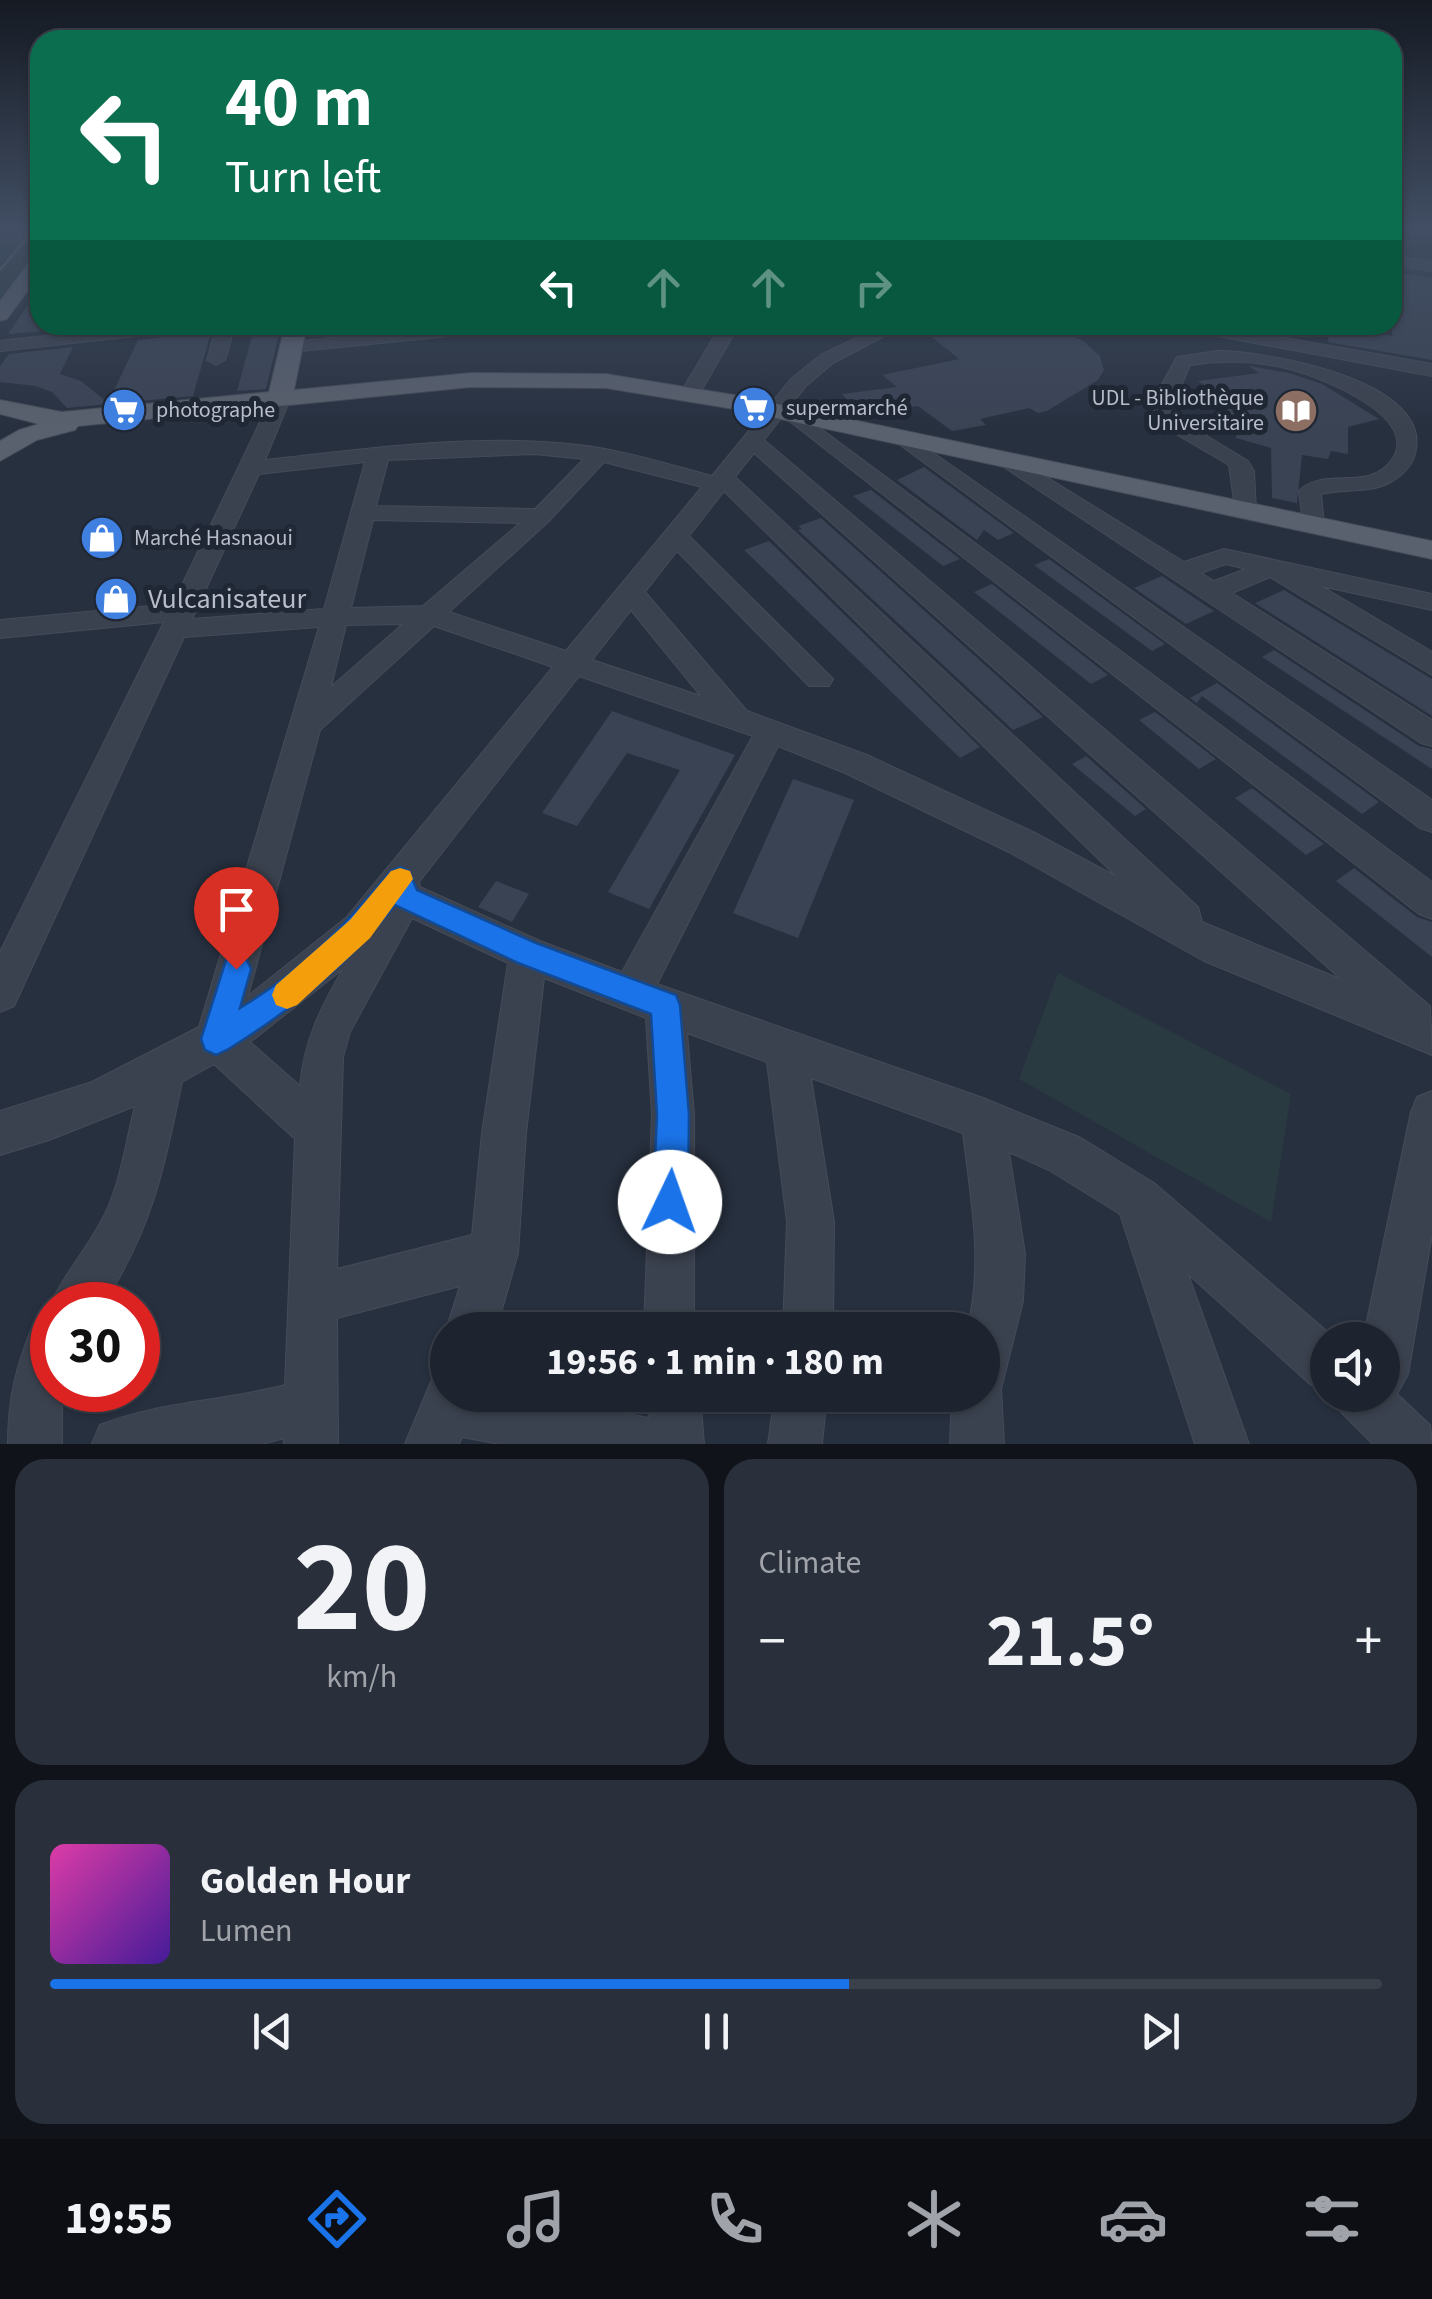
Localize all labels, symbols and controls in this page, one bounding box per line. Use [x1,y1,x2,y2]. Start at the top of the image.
text: 40 m [225,53,373,153]
icon: left [60,70,190,200]
text: Turn left [225,146,381,210]
icon: left [531,260,586,315]
icon: ahead [636,260,691,315]
icon: ahead [741,260,796,315]
icon: right [846,260,901,315]
place label: UDL - Bibliothèque Universitaire [1091,382,1264,439]
supermarket icon: supermarché [731,385,777,431]
supermarket icon: photographe [101,387,147,433]
library icon: UDL - Bibliothèque Universitaire [1273,388,1319,434]
place label: supermarché [786,392,908,424]
place label: photographe [156,394,275,426]
shop icon: Marché Hasnaoui [79,515,125,561]
place label: Marché Hasnaoui [134,522,293,554]
shop icon: Vulcanisateur [93,576,139,622]
place label: Vulcanisateur [148,579,306,619]
pin [194,867,279,970]
icon: arrive [209,882,264,937]
position arrow [618,1150,722,1254]
speed limit sign: 30 [30,1282,160,1412]
map controls [1310,1322,1400,1412]
button: sound [1310,1322,1400,1412]
text: 19:56 · 1 min · 180 m [546,1335,884,1389]
text: 20 [293,1496,430,1681]
text: Climate [759,1540,861,1586]
text: 21.5° [986,1588,1155,1695]
text: − [759,1603,786,1681]
text: + [1355,1603,1382,1681]
text: km/h [326,1654,397,1700]
text: Golden Hour [200,1854,410,1908]
text: Lumen [200,1908,293,1954]
icon: previous [245,2004,300,2059]
icon: pause [689,2004,744,2059]
icon: next [1133,2004,1188,2059]
icon: directions [302,2184,372,2254]
icon: music [501,2184,571,2254]
icon: phone [700,2184,770,2254]
icon: climate [899,2184,969,2254]
icon: car [1098,2184,1168,2254]
icon: filters [1297,2184,1367,2254]
text: 19:55 [65,2187,173,2251]

